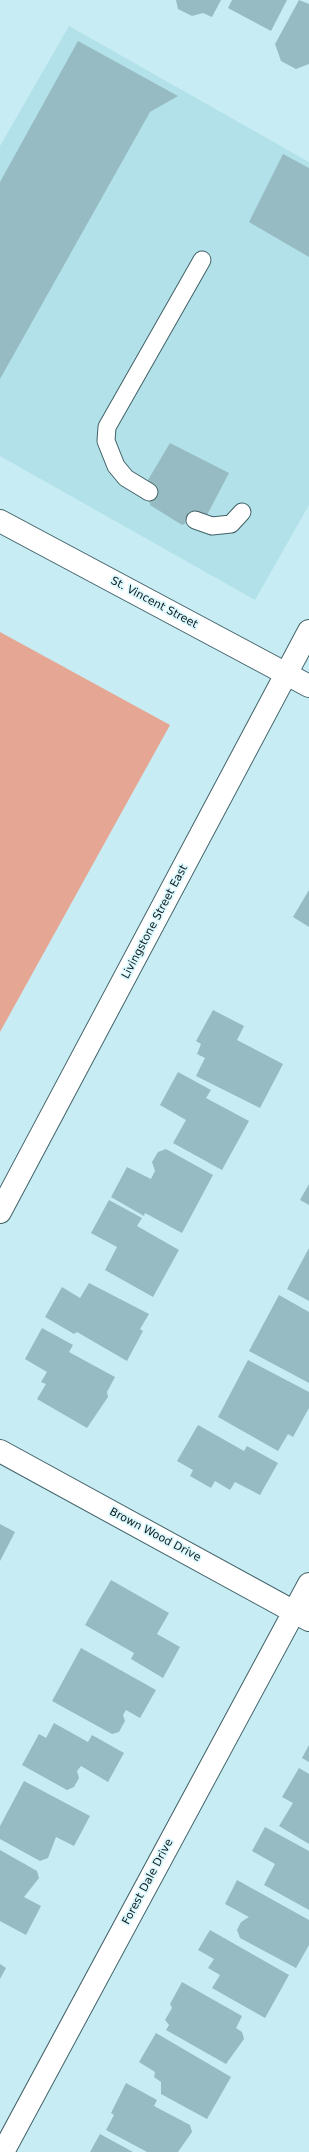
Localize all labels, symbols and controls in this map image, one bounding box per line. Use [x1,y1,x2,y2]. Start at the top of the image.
street label: St. Vincent Street [108,574,200,632]
street label: Livingstone Street East [119,863,191,981]
street label: Brown Wood Drive [107,1505,203,1565]
street label: Forest Dale Drive [120,1837,176,1927]

